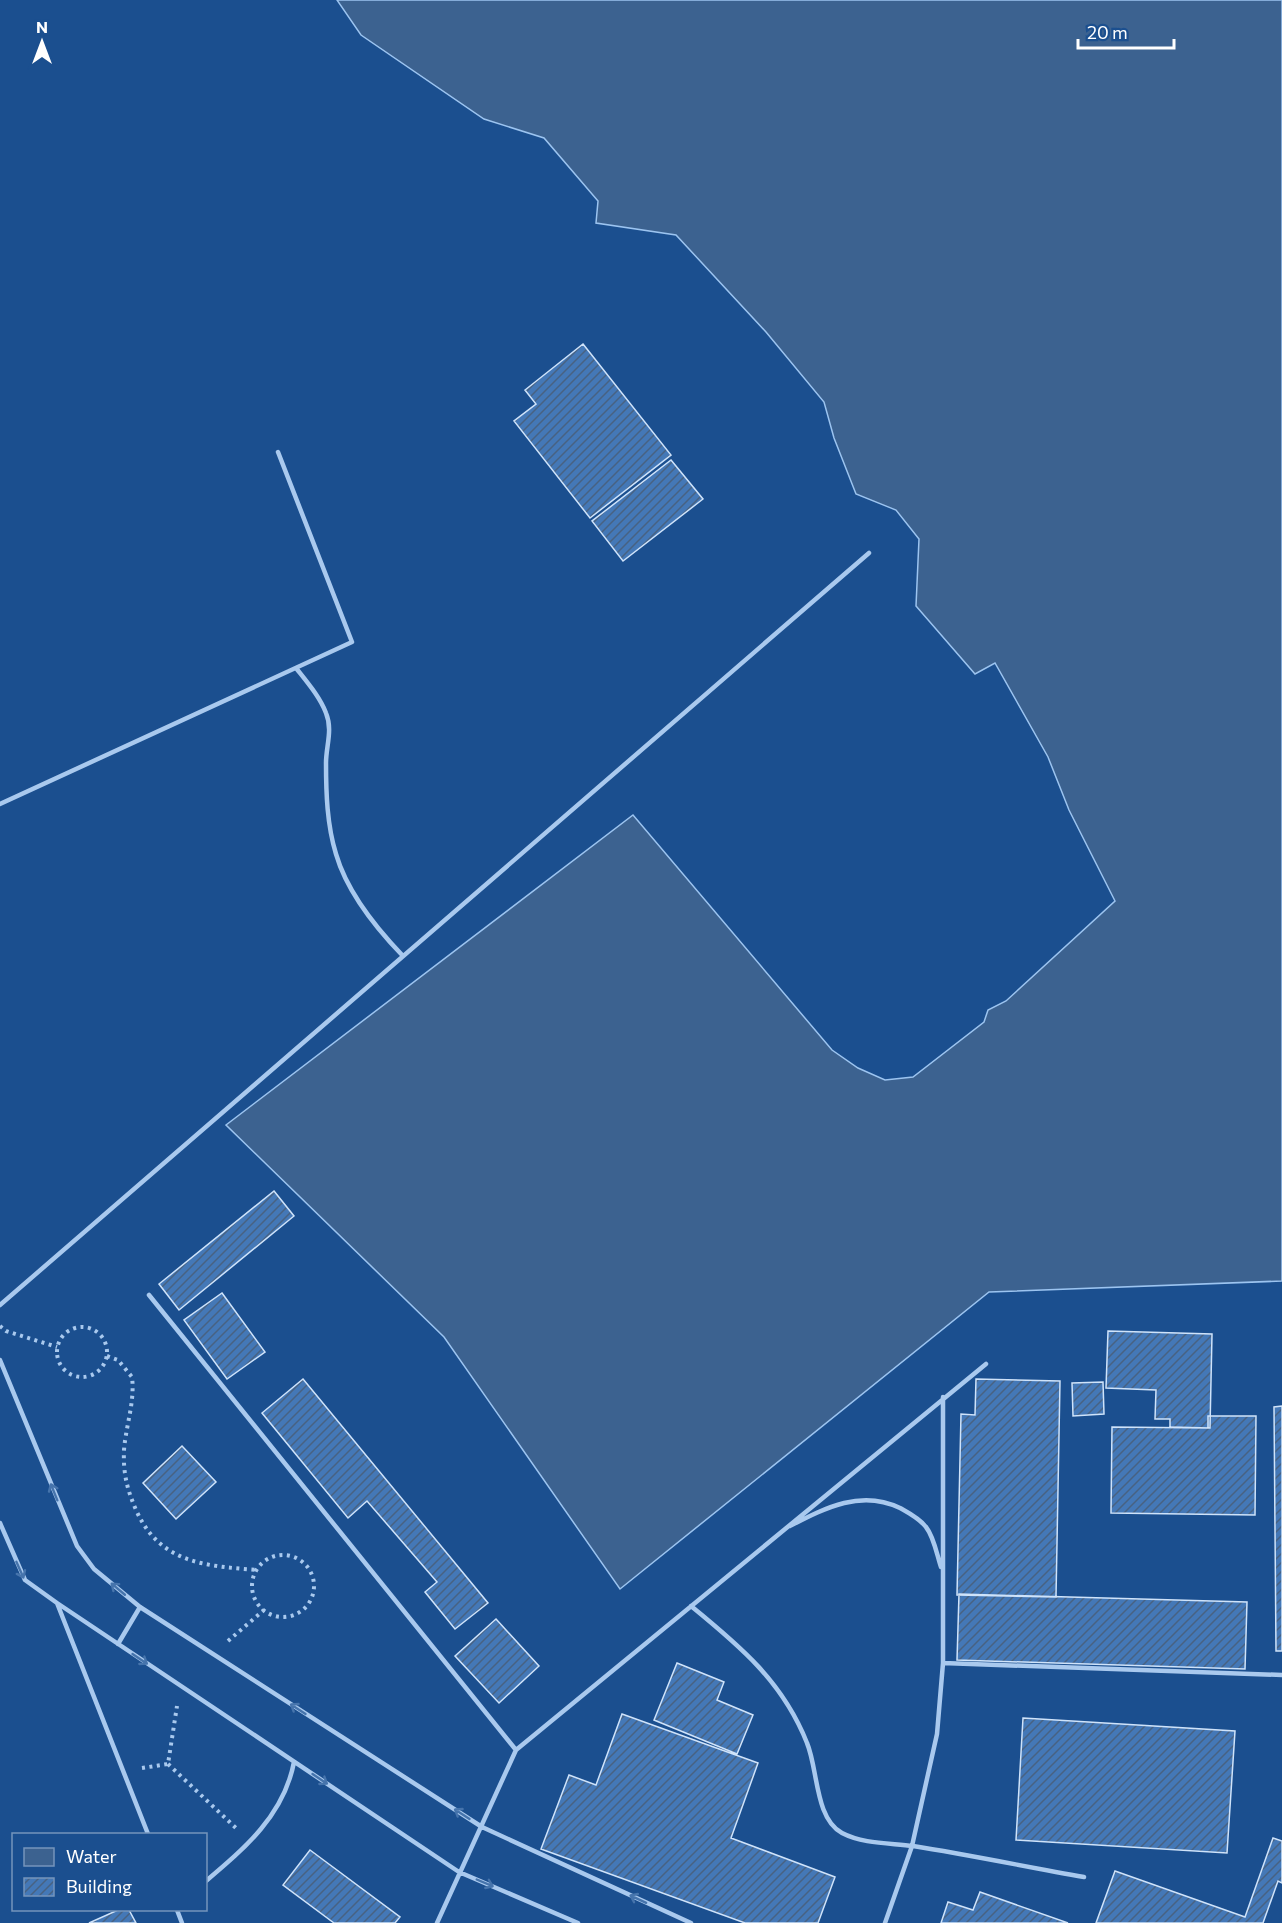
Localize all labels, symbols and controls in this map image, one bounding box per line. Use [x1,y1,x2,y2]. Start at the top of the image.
north arrow [12,12,72,72]
scale bar [1078,12,1174,50]
text: N [36,17,48,36]
text: 20 m [1087,21,1128,43]
one-way arrow [48,1483,59,1502]
one-way arrow [15,1560,27,1578]
one-way arrow [110,1583,126,1596]
one-way arrow [132,1653,148,1665]
one-way arrow [290,1703,307,1715]
one-way arrow [311,1773,328,1785]
one-way arrow [454,1808,471,1820]
legend [12,1833,207,1911]
text: Water [66,1845,117,1867]
text: Building [66,1875,132,1897]
one-way arrow [475,1878,493,1889]
one-way arrow [629,1892,647,1904]

